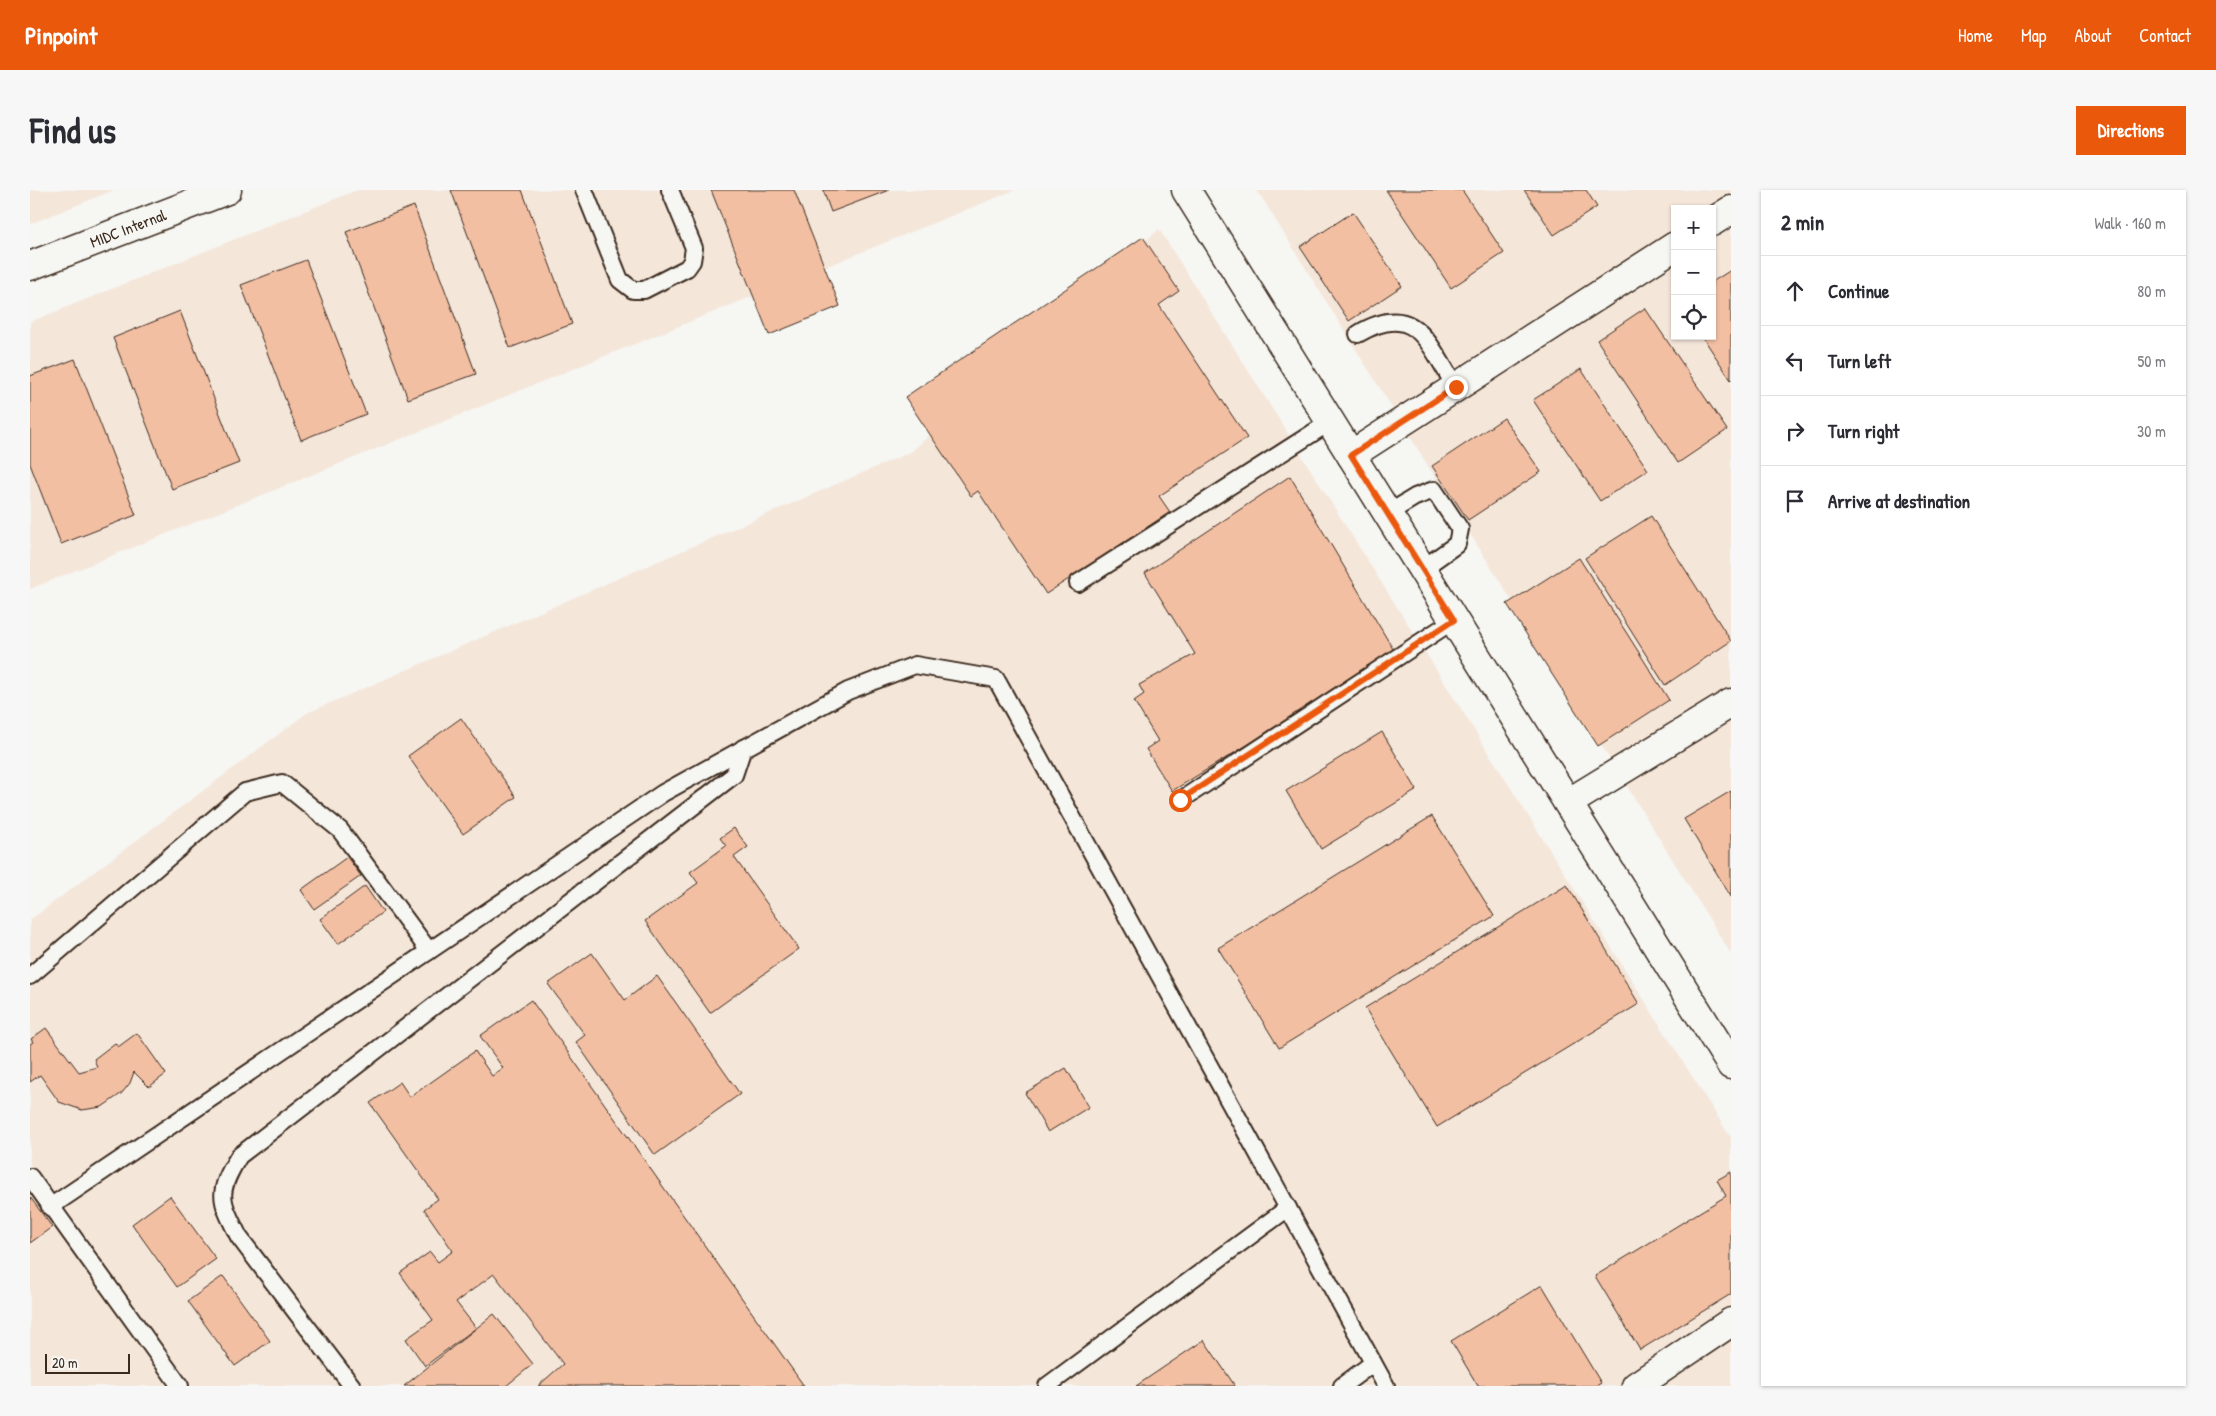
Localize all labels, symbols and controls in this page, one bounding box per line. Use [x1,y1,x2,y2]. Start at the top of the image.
text: Pinpoint [25,19,97,51]
text: Home [1958,23,1993,48]
text: Map [2021,23,2046,48]
text: About [2074,23,2111,48]
text: Contact [2139,23,2191,48]
button: Directions [2076,106,2186,155]
text: Find us [30,107,116,154]
street label: MIDC Internal [87,203,170,253]
map controls [1671,205,1716,340]
button: + [1671,205,1716,250]
text: 2 min [1781,208,1824,237]
text: Walk · 160 m [2094,212,2166,234]
button: − [1671,250,1716,295]
icon: ahead [1781,277,1809,305]
text: Continue [1828,278,1889,304]
text: 80 m [2137,280,2166,302]
button: locate [1671,295,1716,340]
icon: left [1781,347,1809,375]
text: Turn left [1828,348,1891,374]
text: 50 m [2138,350,2166,372]
route end [1445,376,1468,399]
icon: right [1781,417,1809,445]
text: Turn right [1828,418,1899,444]
text: 30 m [2137,420,2166,442]
icon: arrive [1781,487,1809,515]
text: Arrive at destination [1828,488,1970,514]
route start [1169,789,1192,812]
scale bar [45,1351,130,1374]
text: 20 m [52,1353,78,1372]

